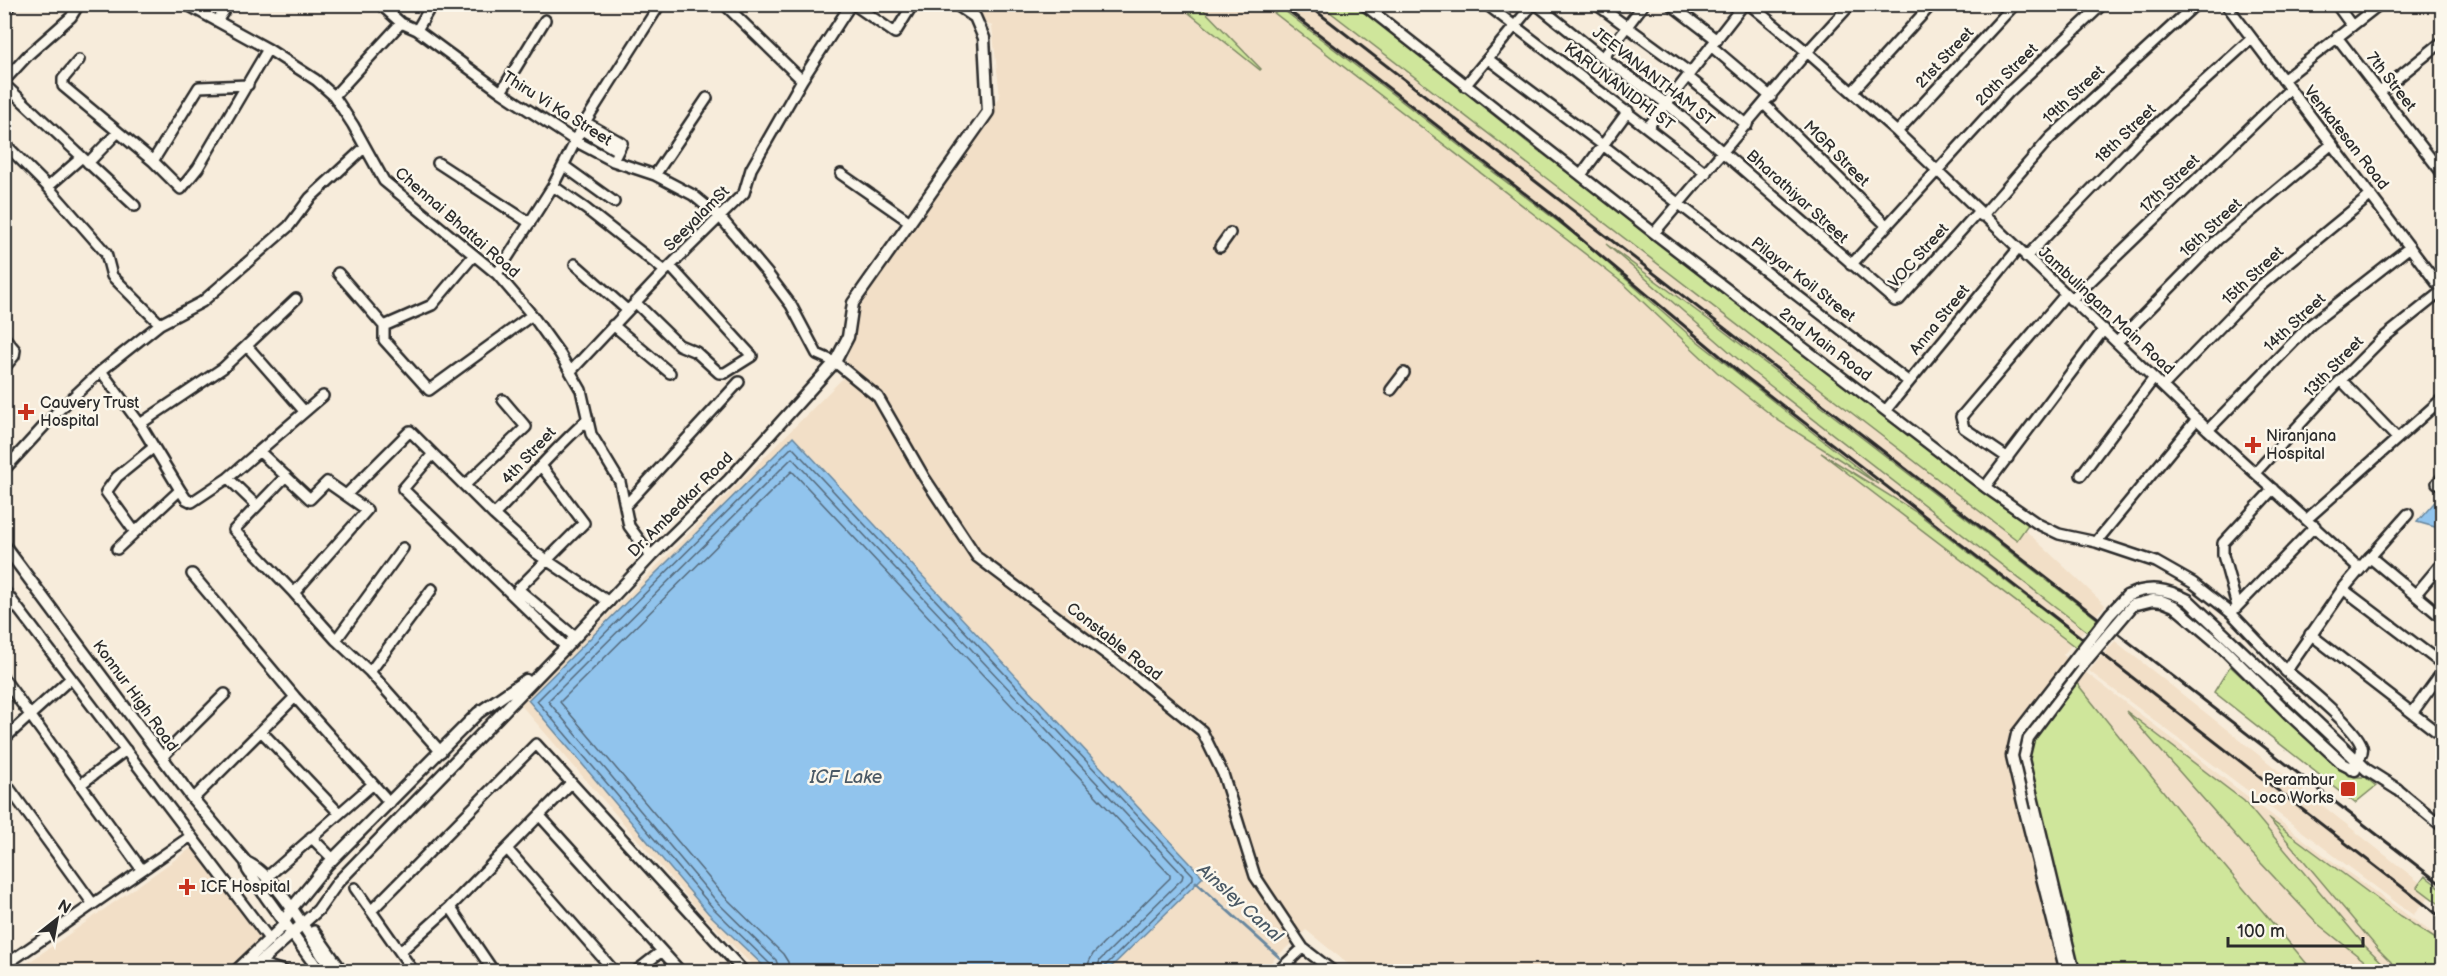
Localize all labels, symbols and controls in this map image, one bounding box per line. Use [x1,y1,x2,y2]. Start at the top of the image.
street label: JEEVANANTHAM ST [1588,23,1718,131]
street label: 21st Street [1912,24,1978,92]
street label: KARUNANIDHI ST [1560,39,1678,135]
street label: 20th Street [1972,40,2042,110]
street label: 7th Street [2362,49,2420,115]
street label: 19th Street [2039,62,2109,128]
street label: Thiru Vi Ka Street [499,68,615,150]
street label: Venkatesan Road [2300,82,2392,194]
street label: 18th Street [2092,100,2160,168]
street label: MGR Street [1799,117,1873,191]
street label: Bharathiyar Street [1742,146,1852,248]
street label: 17th Street [2136,151,2204,217]
street label: Chennai Bhattai Road [391,164,523,282]
street label: SeeyalamSt [660,182,734,256]
street label: 16th Street [2176,195,2246,261]
street label: VOC Street [1885,220,1953,292]
street label: Pilayar Koil Street [1747,233,1859,327]
street label: Jambulingam Main Road [2034,243,2178,379]
street label: 15th Street [2218,243,2288,309]
street label: Anna Street [1906,281,1974,359]
street label: 14th Street [2260,290,2330,356]
street label: 2nd Main Road [1775,304,1875,386]
street label: 13th Street [2300,332,2368,402]
place label: Cauvery Trust Hospital [40,394,139,431]
marker: Cauvery Trust Hospital [17,403,35,421]
street label: 4th Street [498,423,560,489]
place label: Niranjana Hospital [2266,427,2336,464]
marker: Niranjana Hospital [2244,436,2262,454]
street label: Dr. Ambedkar Road [625,449,737,561]
street label: Constable Road [1063,599,1165,685]
street label: Konnur High Road [88,637,182,755]
water label: ICF Lake [809,767,882,788]
place label: Perambur Loco Works [2251,771,2334,808]
marker: Perambur Loco Works [2339,780,2357,798]
water label: Ainsley Canal [1192,859,1288,947]
marker: ICF Hospital [178,878,196,896]
place label: ICF Hospital [201,878,290,897]
north arrow [27,889,87,949]
text: N [54,896,74,919]
scale bar [2228,910,2363,948]
text: 100 m [2237,921,2285,942]

